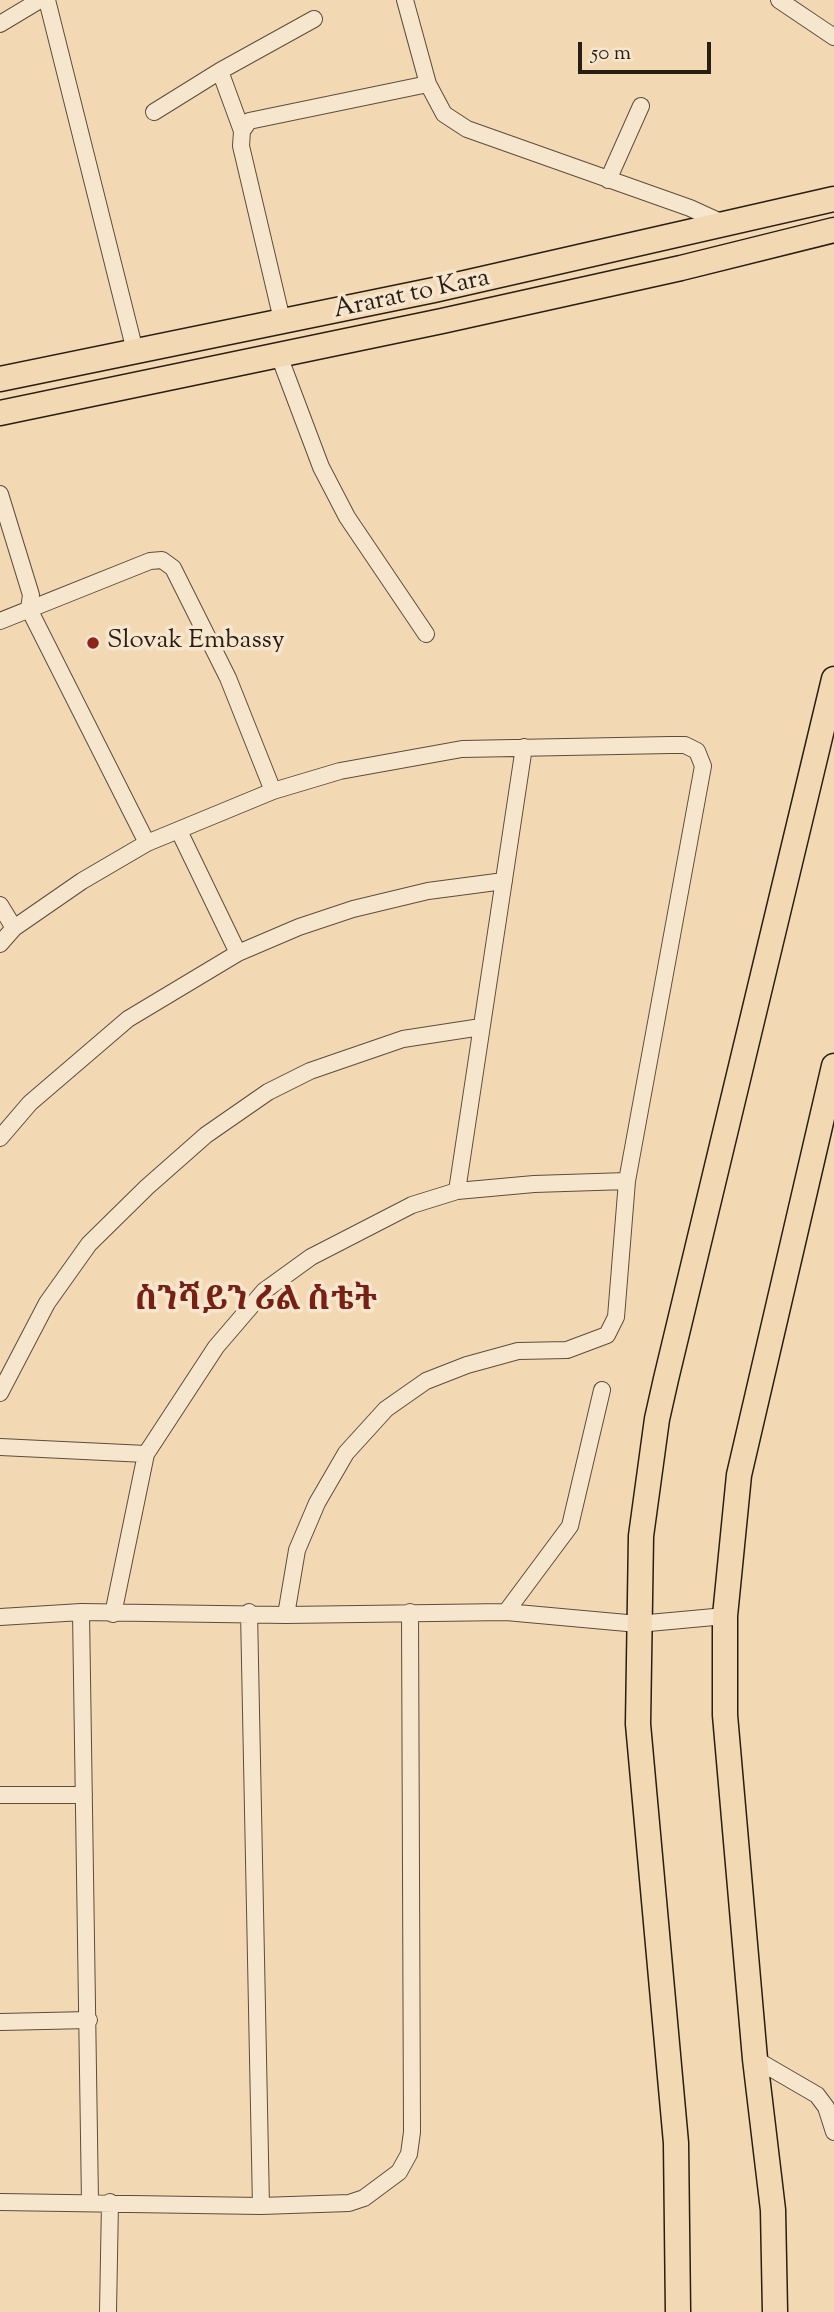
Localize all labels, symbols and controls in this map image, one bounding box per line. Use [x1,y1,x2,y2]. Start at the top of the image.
scale bar [582,28,715,72]
text: 50 m [591,39,631,69]
street label: Ararat to Kara [331,264,493,328]
place label: Slovak Embassy [107,627,285,659]
marker: Slovak Embassy [85,635,101,651]
district label: ስንሻይን ሪል ስቴት [135,1283,377,1323]

